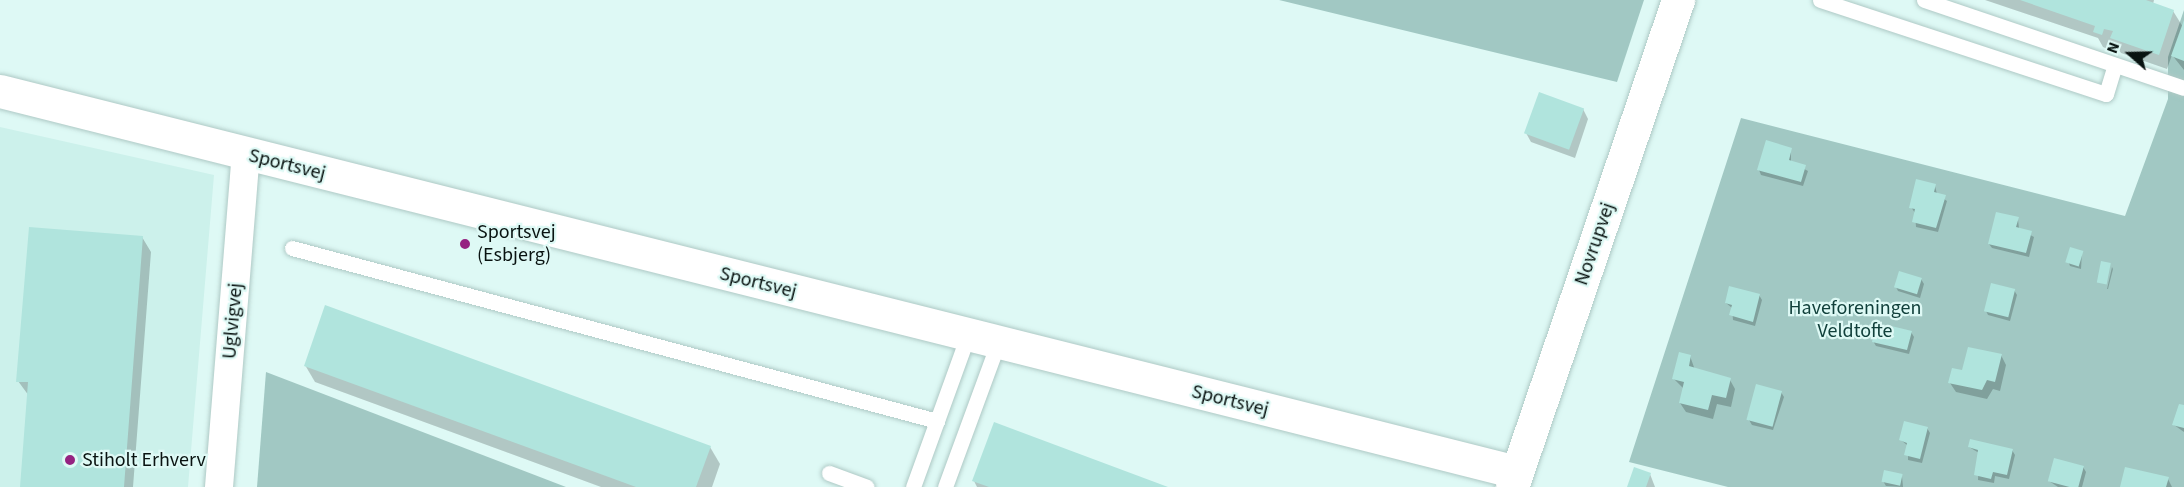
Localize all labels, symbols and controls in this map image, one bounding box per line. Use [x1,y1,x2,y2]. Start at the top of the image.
north arrow [2100,24,2160,84]
text: N [2101,39,2125,57]
street label: Sportsvej [246,144,328,186]
street label: Novrupvej [1570,199,1620,289]
place label: Sportsvej (Esbjerg) [477,220,556,267]
marker: Sportsvej (Esbjerg) [458,237,472,251]
street label: Sportsvej [717,262,799,304]
street label: Uglvigvej [218,282,248,360]
park label: Haveforeningen Veldtofte [1789,296,1921,343]
street label: Sportsvej [1189,380,1271,422]
place label: Stiholt Erhverv [82,448,206,472]
marker: Stiholt Erhverv [63,453,77,467]

